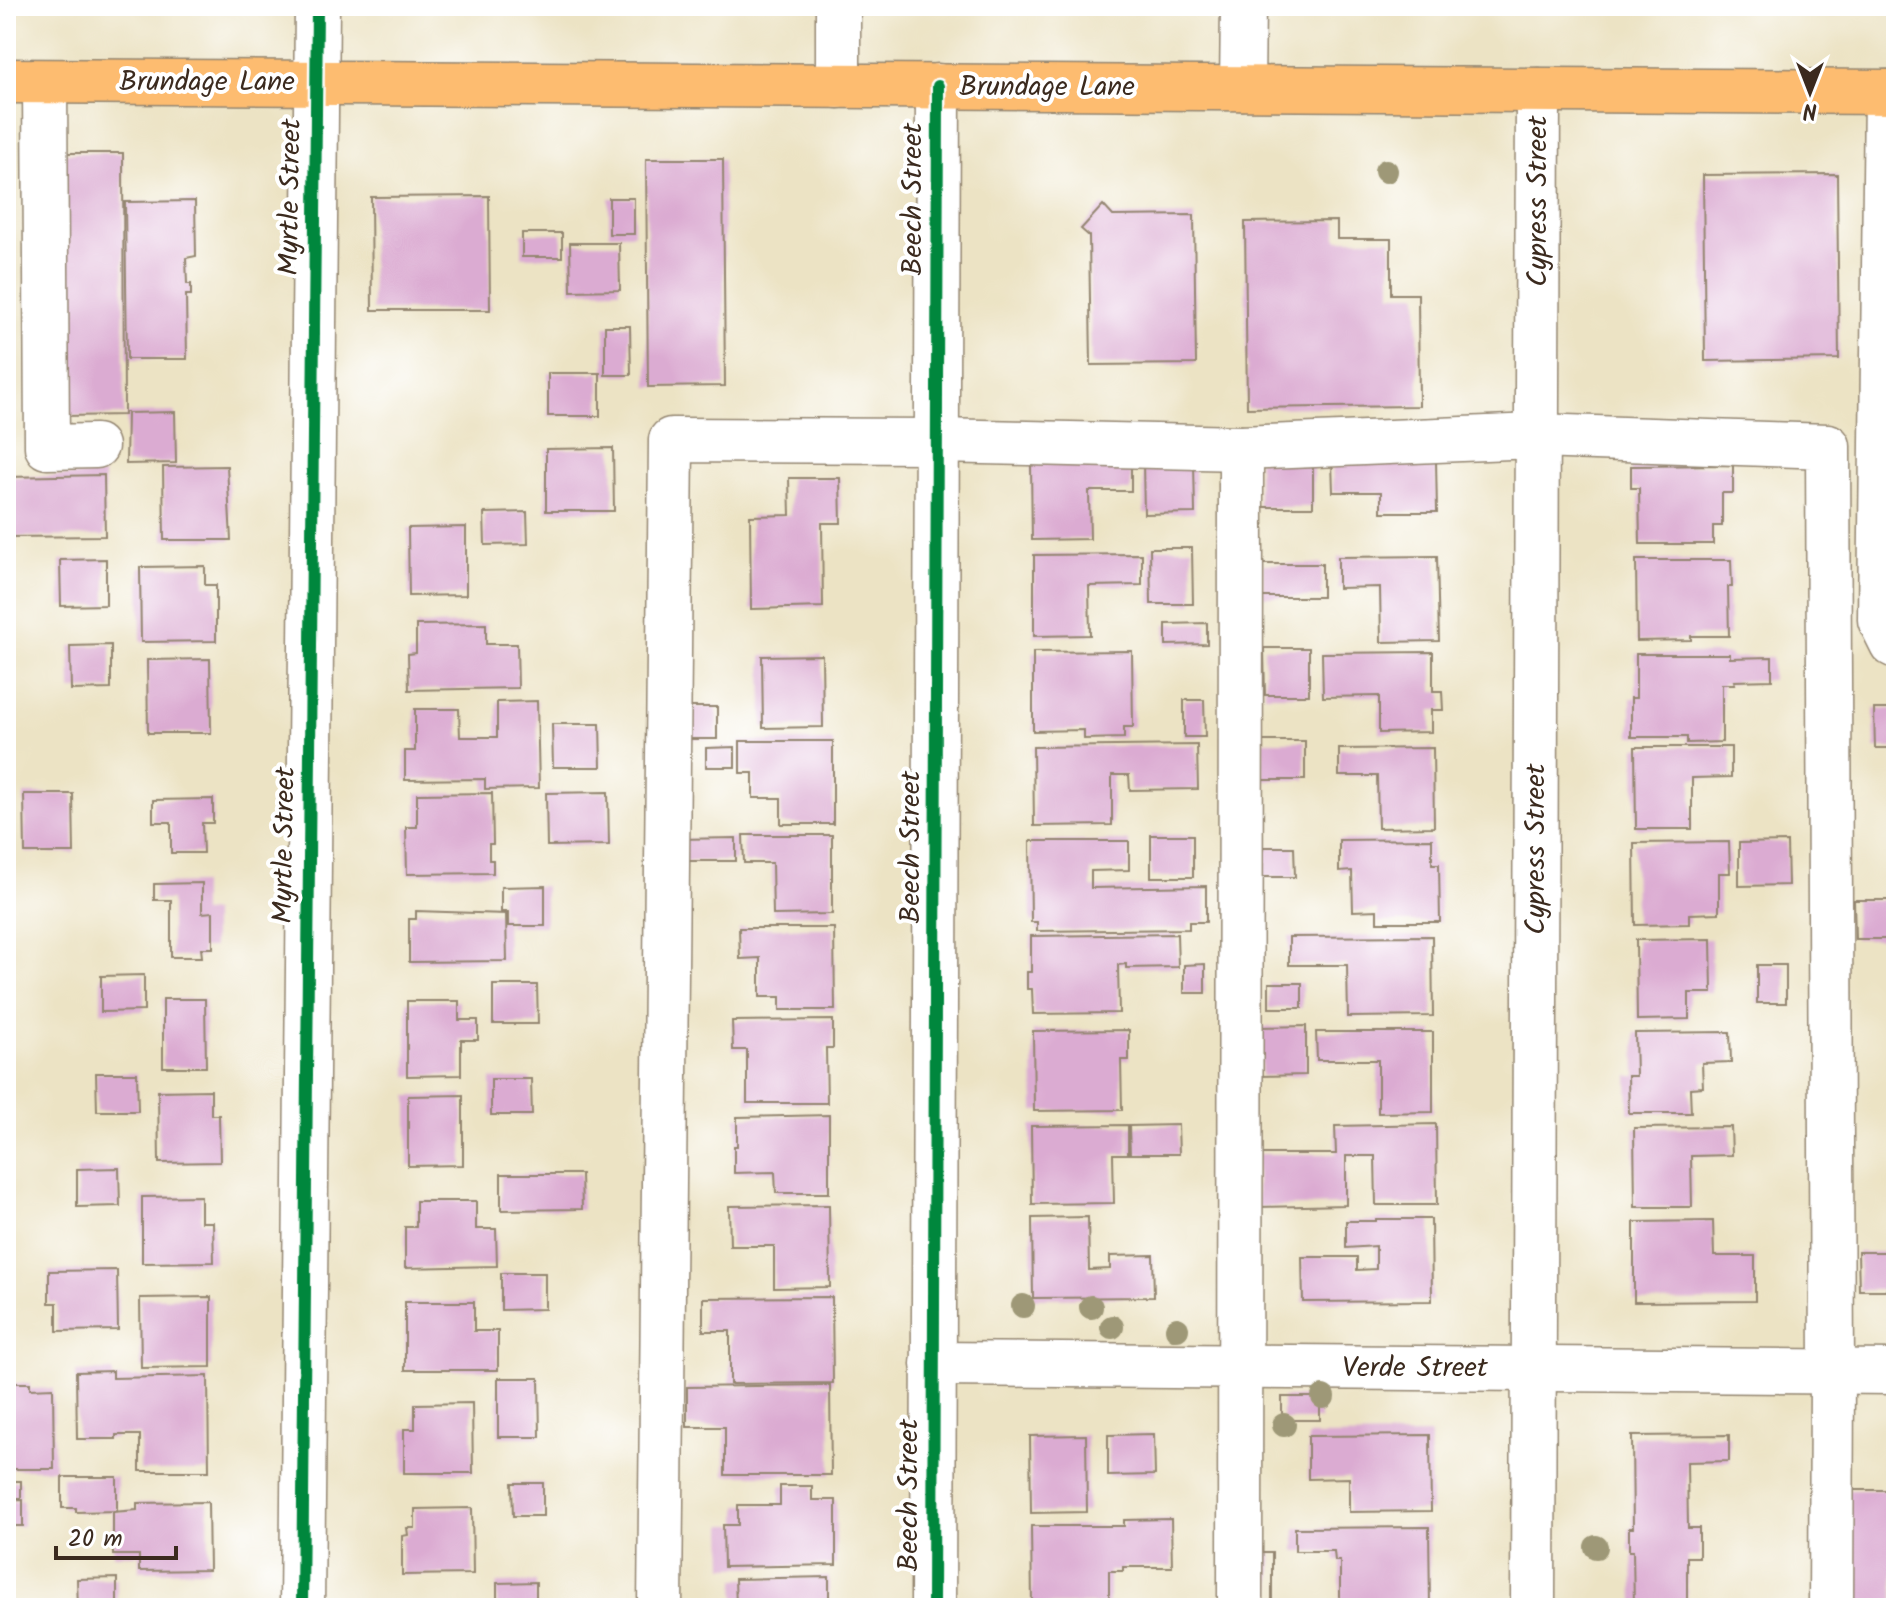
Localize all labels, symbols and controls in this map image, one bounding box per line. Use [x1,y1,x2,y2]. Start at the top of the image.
north arrow [1770,52,1850,132]
street label: Brundage Lane [119,60,295,105]
street label: Brundage Lane [959,65,1135,110]
text: N [1803,92,1817,127]
street label: Cypress Street [1516,114,1561,287]
street label: Myrtle Street [267,117,315,276]
street label: Beech Street [891,121,936,275]
street label: Cypress Street [1514,762,1559,935]
street label: Myrtle Street [261,765,309,924]
street label: Beech Street [889,769,934,923]
street label: Verde Street [1342,1346,1489,1391]
street label: Beech Street [887,1417,932,1571]
scale bar [56,1510,176,1560]
text: 20 m [68,1520,123,1559]

